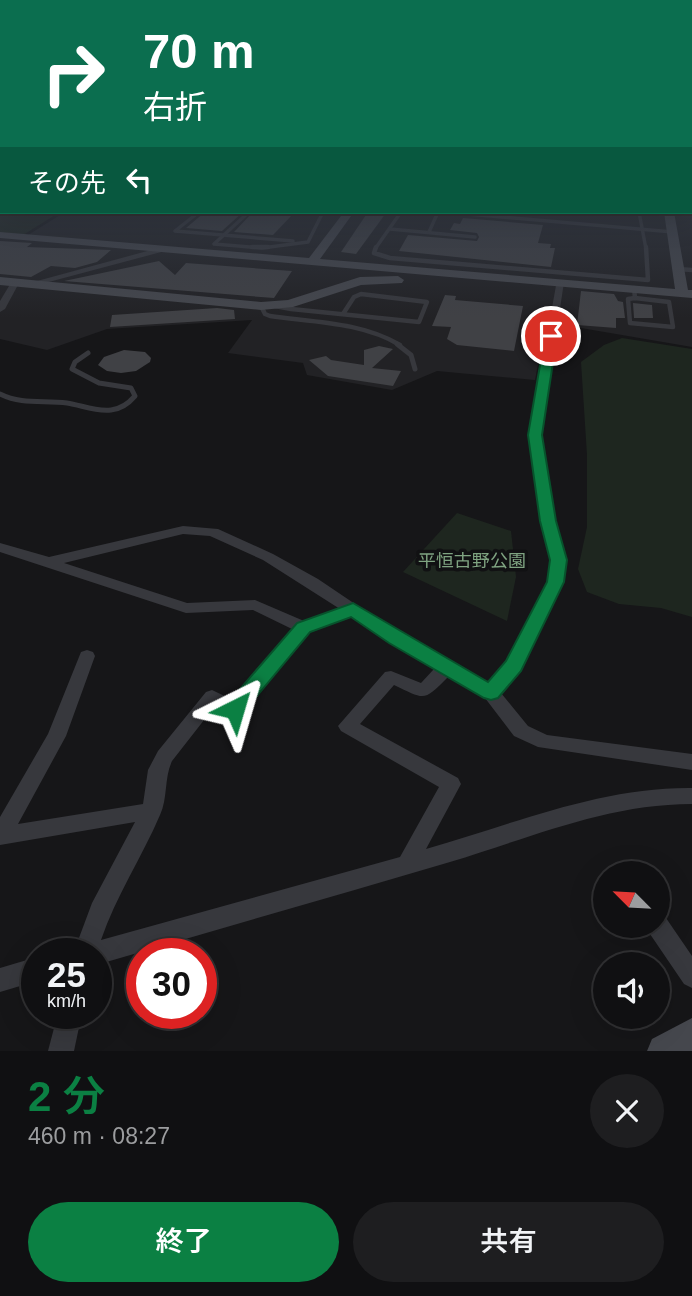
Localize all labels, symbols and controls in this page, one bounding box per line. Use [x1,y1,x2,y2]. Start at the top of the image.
text: 70 m [143,24,255,78]
icon: right [28,28,119,119]
text: 右折 [143,89,207,125]
icon: left [120,161,158,199]
text: その先 [28,168,106,198]
pin [521,306,581,366]
icon: arrive [532,317,570,355]
park label: 平恒古野公園 [418,551,526,571]
position arrow [198,672,272,746]
north arrow [593,861,670,938]
map controls [593,861,670,1029]
speed limit sign: 30 [126,938,217,1029]
button: sound [593,952,670,1029]
text: 25 [47,955,86,994]
text: km/h [47,991,86,1011]
text: 2 分 [28,1073,105,1120]
button: close [590,1074,664,1148]
text: 460 m · 08:27 [28,1123,170,1149]
button: 終了 [28,1202,339,1282]
button: 共有 [353,1202,664,1282]

